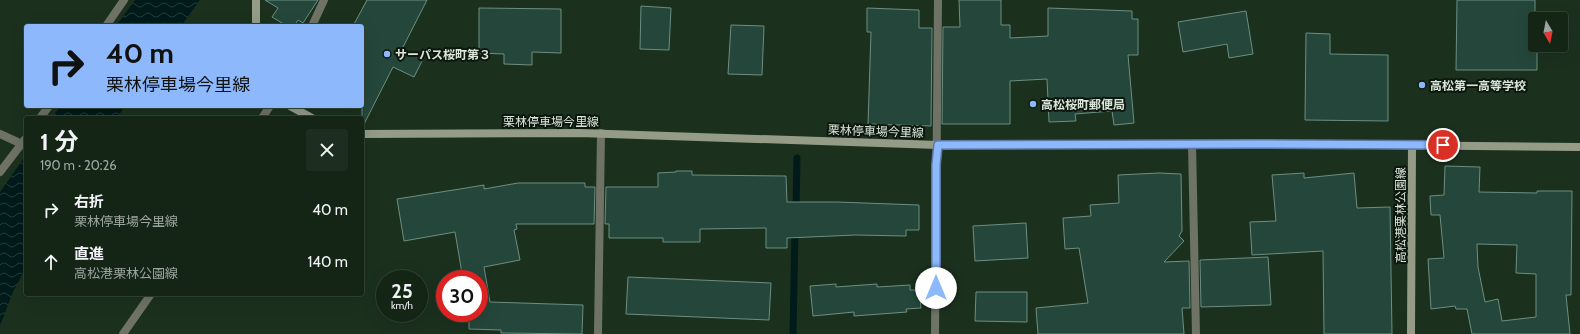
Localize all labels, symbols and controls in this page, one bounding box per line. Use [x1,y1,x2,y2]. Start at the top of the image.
north arrow [1528,12,1568,52]
map controls [1528,12,1568,52]
text: 40 m [106,36,174,70]
icon: right [40,40,92,92]
place label: サーパス桜町第３ [395,47,491,62]
marker: サーパス桜町第３ [382,49,392,59]
text: 栗林停車場今里線 [106,74,250,96]
place label: 高松第一高等学校 [1430,78,1526,93]
marker: 高松第一高等学校 [1417,80,1427,90]
place label: 高松桜町郵便局 [1041,97,1125,112]
marker: 高松桜町郵便局 [1028,99,1038,109]
street label: 栗林停車場今里線 [503,114,599,129]
street label: 栗林停車場今里線 [828,122,924,140]
text: 1 分 [40,127,78,156]
pin [1426,128,1460,162]
button: close [306,129,348,171]
icon: arrive [1432,134,1454,156]
text: 190 m · 20:26 [40,157,117,173]
street label: 高松港栗林公園線 [1393,167,1408,263]
text: 右折 [74,193,104,211]
icon: right [40,199,62,221]
text: 40 m [312,201,348,219]
text: 栗林停車場今里線 [74,213,178,229]
text: 直進 [74,245,104,263]
icon: ahead [40,251,62,273]
text: 140 m [307,253,348,271]
text: 高松港栗林公園線 [74,265,178,281]
position arrow [915,267,957,309]
speed limit sign: 30 [436,270,488,322]
text: 25 [391,279,413,303]
text: km/h [391,299,413,312]

